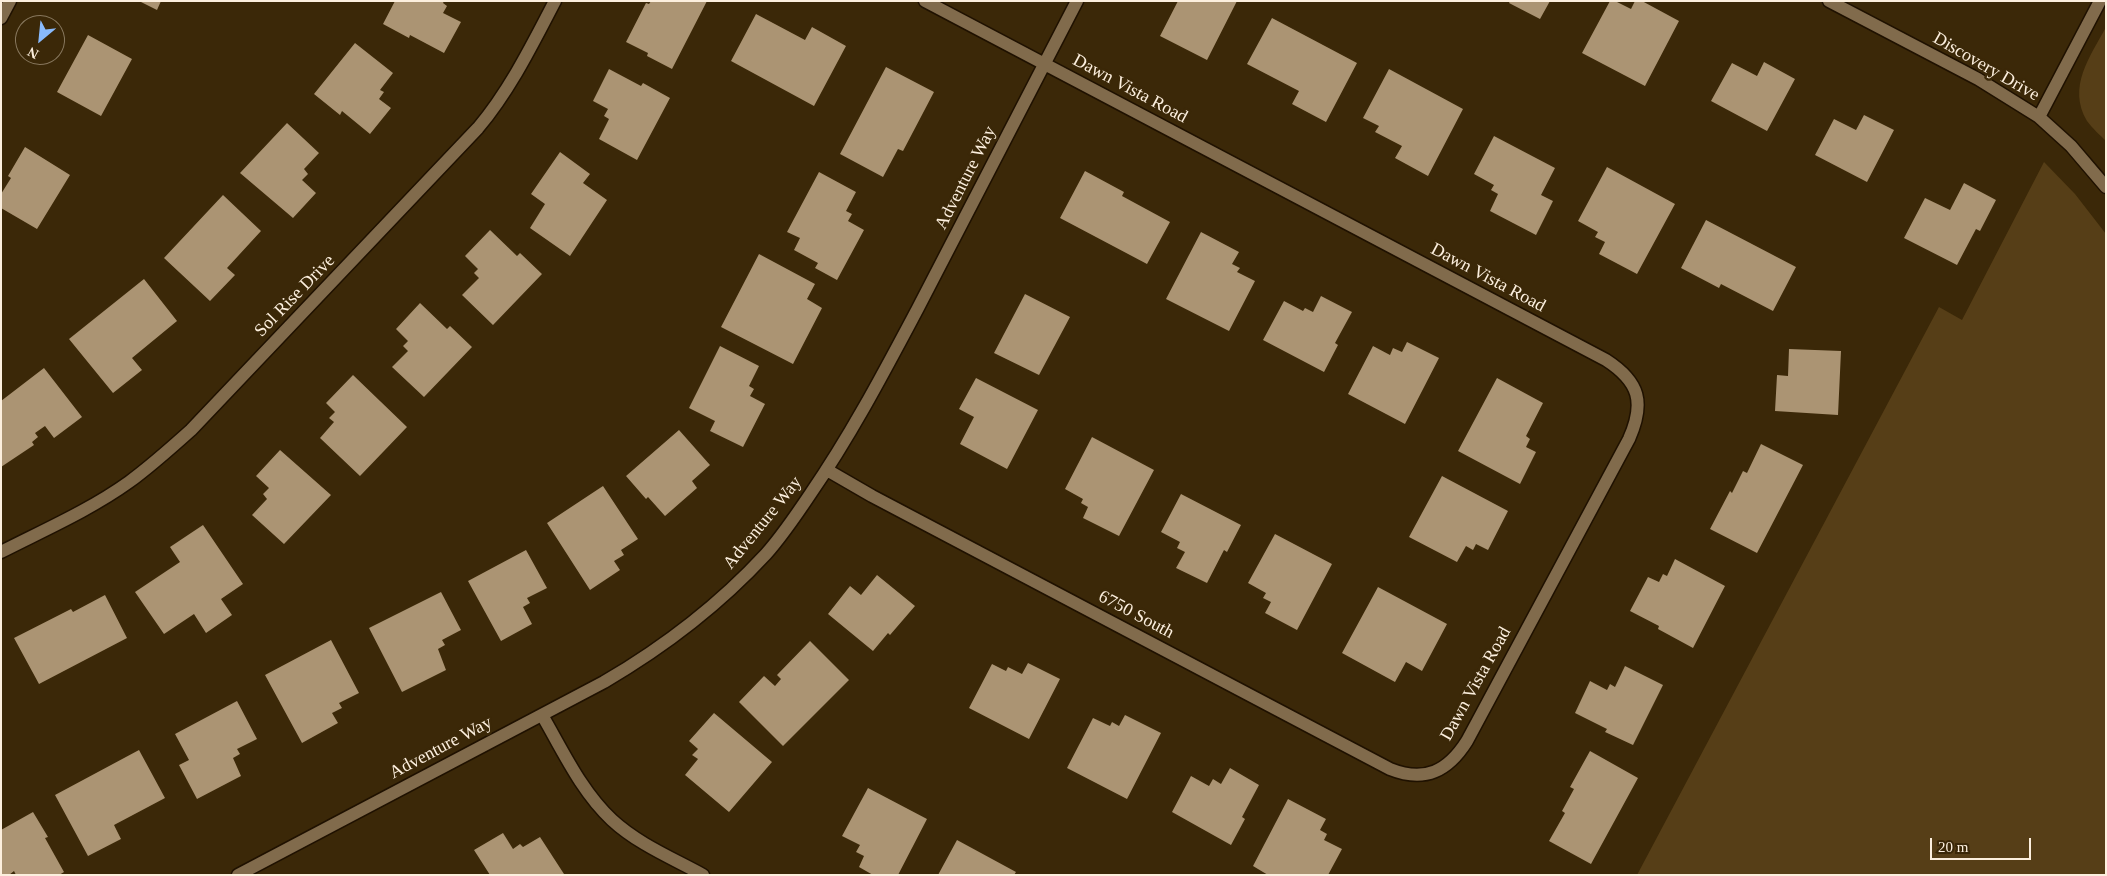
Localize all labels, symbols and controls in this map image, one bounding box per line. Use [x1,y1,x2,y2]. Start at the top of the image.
north arrow [15,15,65,65]
street label: Discovery Drive [1929,28,2043,106]
text: N [25,44,41,62]
street label: Dawn Vista Road [1069,50,1191,128]
street label: Adventure Way [931,123,1001,233]
street label: Dawn Vista Road [1427,239,1549,317]
street label: Sol Rise Drive [250,250,340,342]
street label: Adventure Way [719,472,807,574]
street label: 6750 South [1095,586,1177,644]
street label: Dawn Vista Road [1436,623,1516,745]
street label: Adventure Way [386,712,496,784]
scale bar [1932,828,2033,860]
text: 20 m [1938,839,1968,855]

